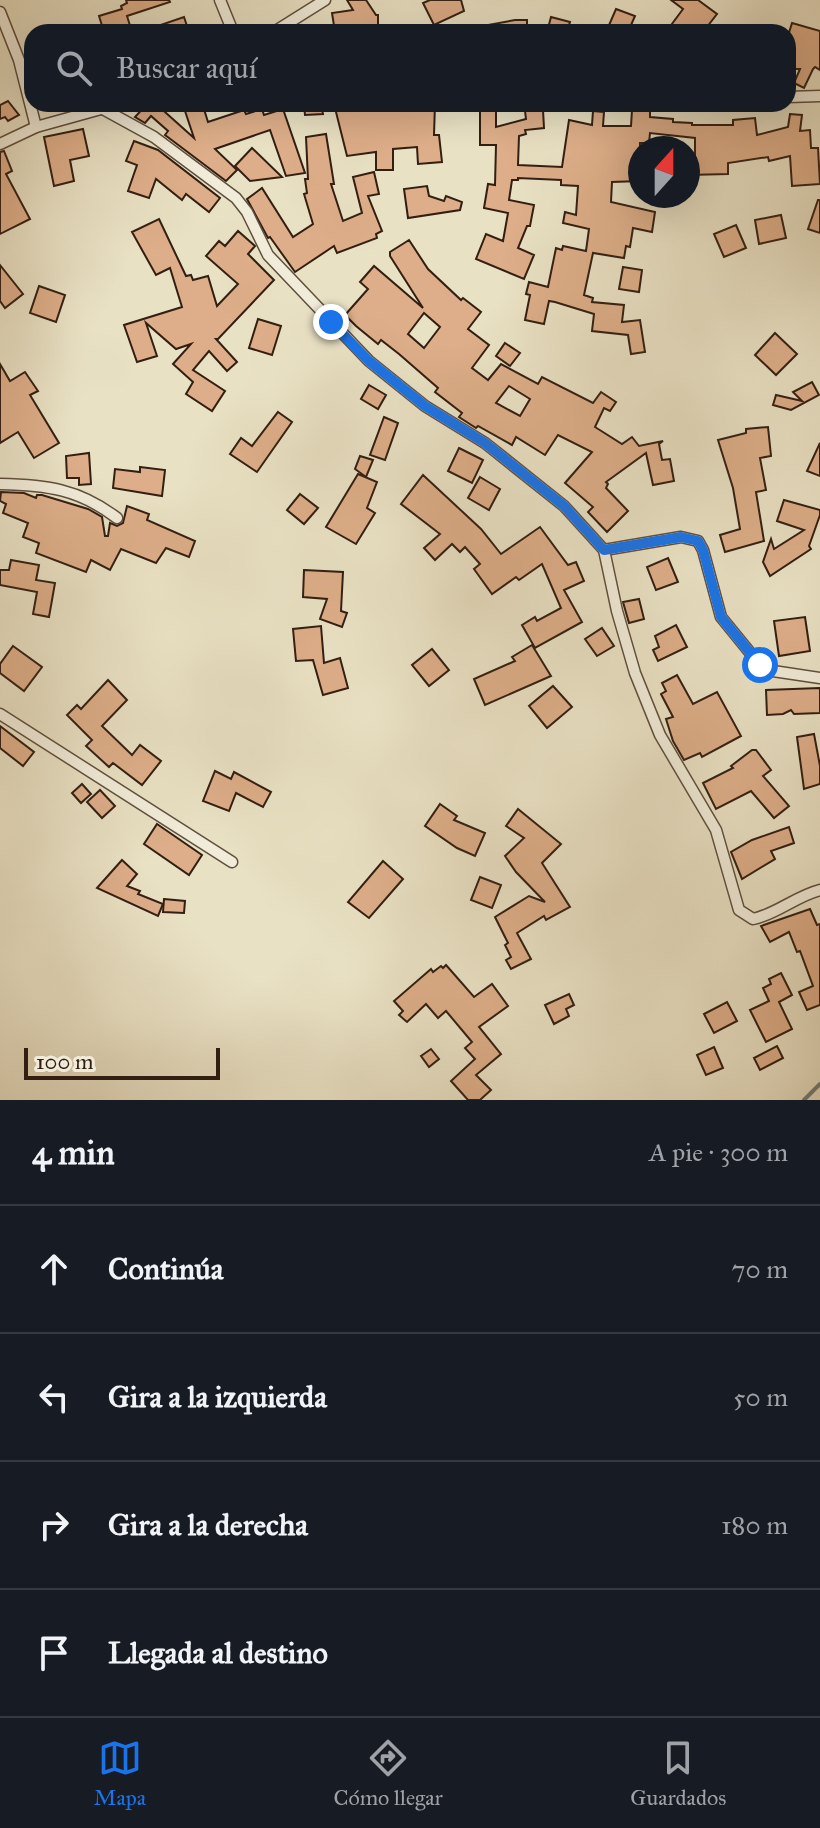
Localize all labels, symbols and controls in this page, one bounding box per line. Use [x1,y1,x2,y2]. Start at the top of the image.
search box [24,24,796,112]
icon: search [52,46,96,90]
text: Buscar aquí [116,50,257,86]
north arrow [628,136,700,208]
route end [313,304,349,340]
route start [742,647,778,683]
scale bar [24,1044,220,1080]
text: 100 m [36,1048,93,1075]
text: 4 min [32,1132,115,1173]
text: A pie · 300 m [649,1136,788,1168]
icon: ahead [32,1247,76,1291]
text: Continúa [108,1251,224,1287]
text: 70 m [732,1253,788,1285]
icon: left [32,1375,76,1419]
text: Gira a la izquierda [108,1379,327,1415]
text: 50 m [733,1381,788,1413]
icon: right [32,1503,76,1547]
text: Gira a la derecha [108,1507,308,1543]
text: 180 m [721,1509,788,1541]
icon: arrive [32,1631,76,1675]
text: Llegada al destino [108,1635,328,1671]
tab: Mapa [94,1736,146,1811]
tab: Cómo llegar [333,1736,443,1811]
tab: Guardados [630,1736,726,1811]

